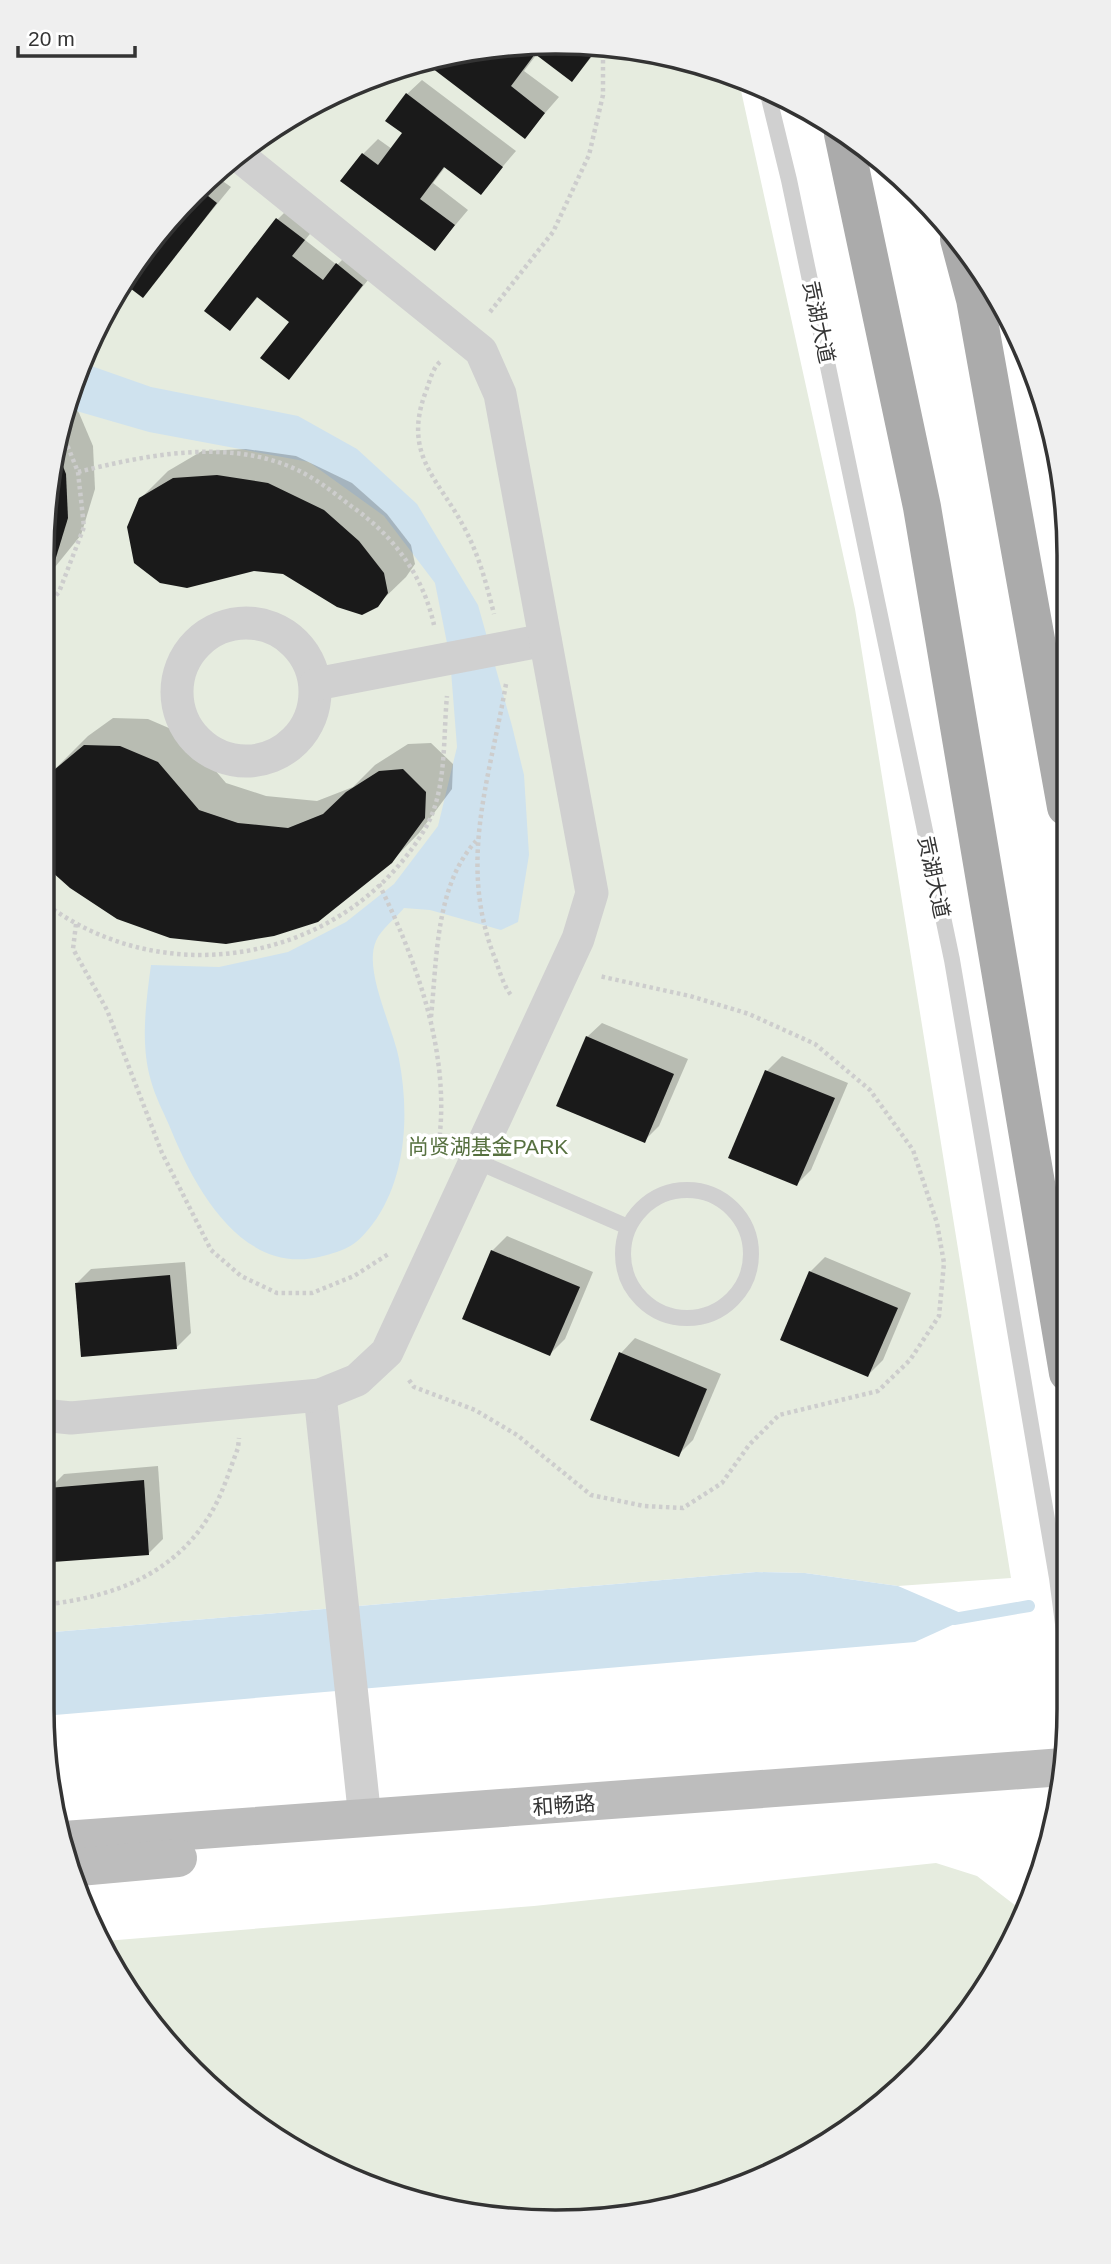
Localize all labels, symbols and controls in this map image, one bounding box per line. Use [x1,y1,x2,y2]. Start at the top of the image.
scale bar [18,14,135,58]
text: 20 m [28,27,75,50]
street label: 贡湖大道 [799,279,839,365]
street label: 贡湖大道 [914,834,954,920]
park label: 尚贤湖基金PARK [408,1135,568,1158]
street label: 和畅路 [532,1791,596,1819]

